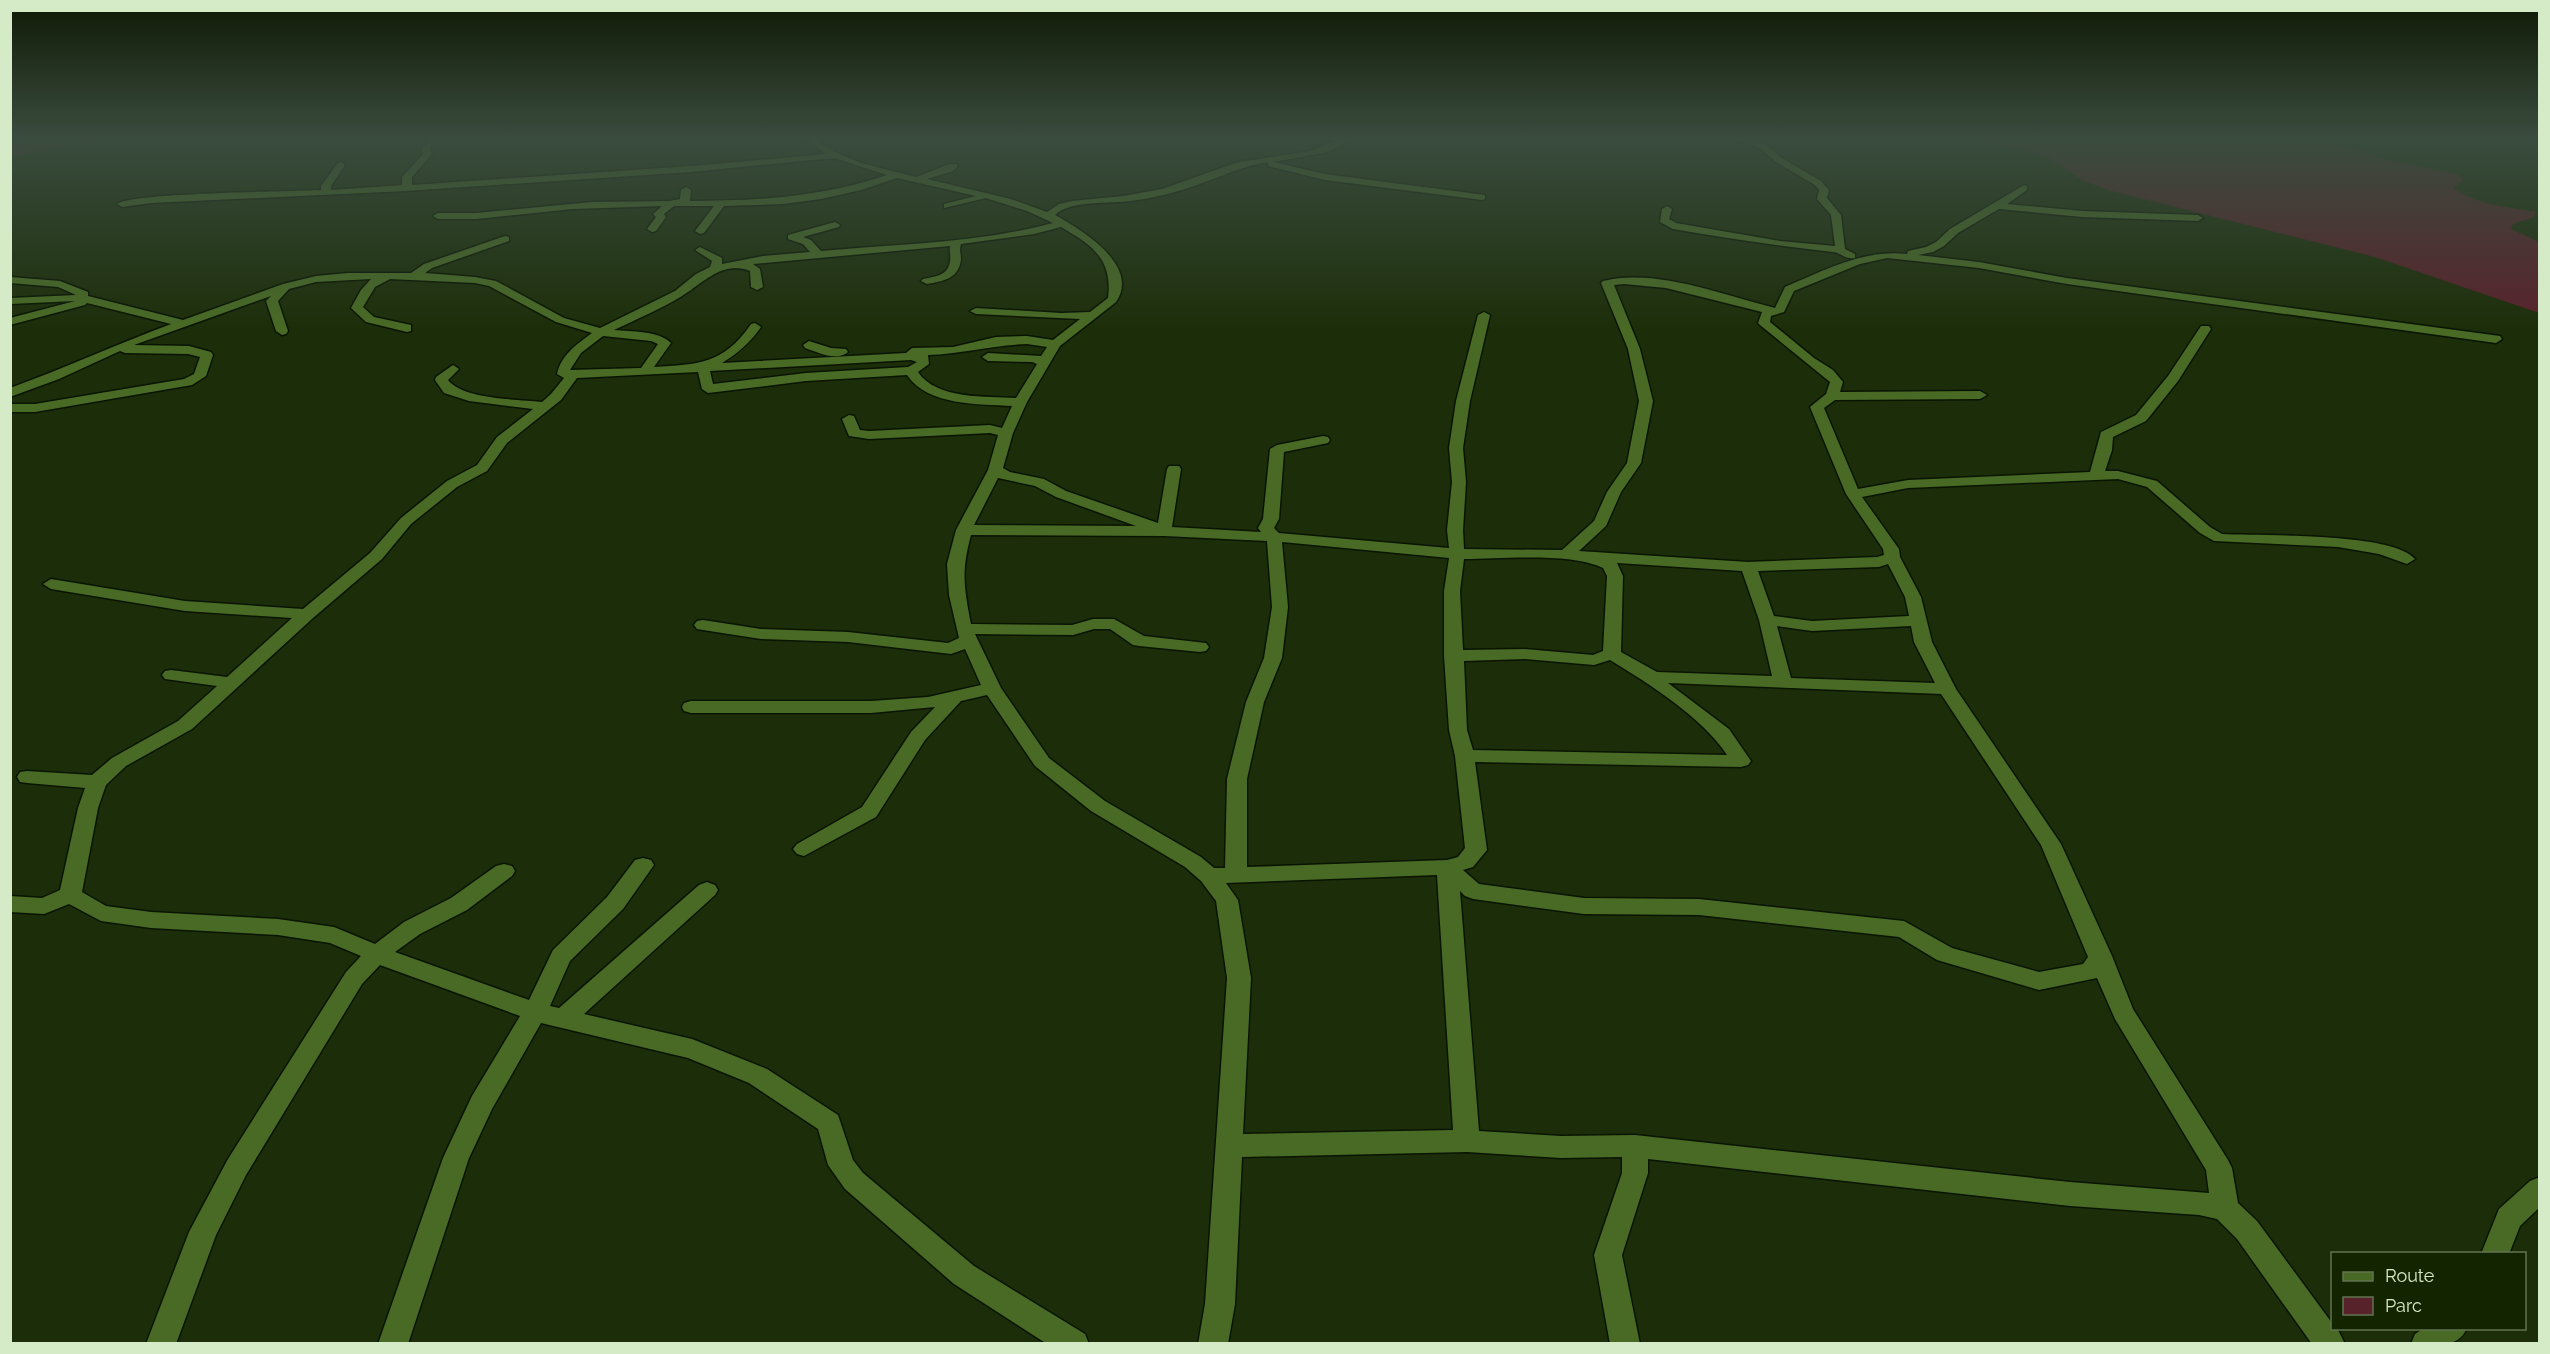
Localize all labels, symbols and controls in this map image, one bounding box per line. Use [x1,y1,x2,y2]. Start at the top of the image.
legend [2331,1252,2526,1330]
text: Route [2385,1265,2435,1286]
text: Parc [2385,1295,2422,1316]

